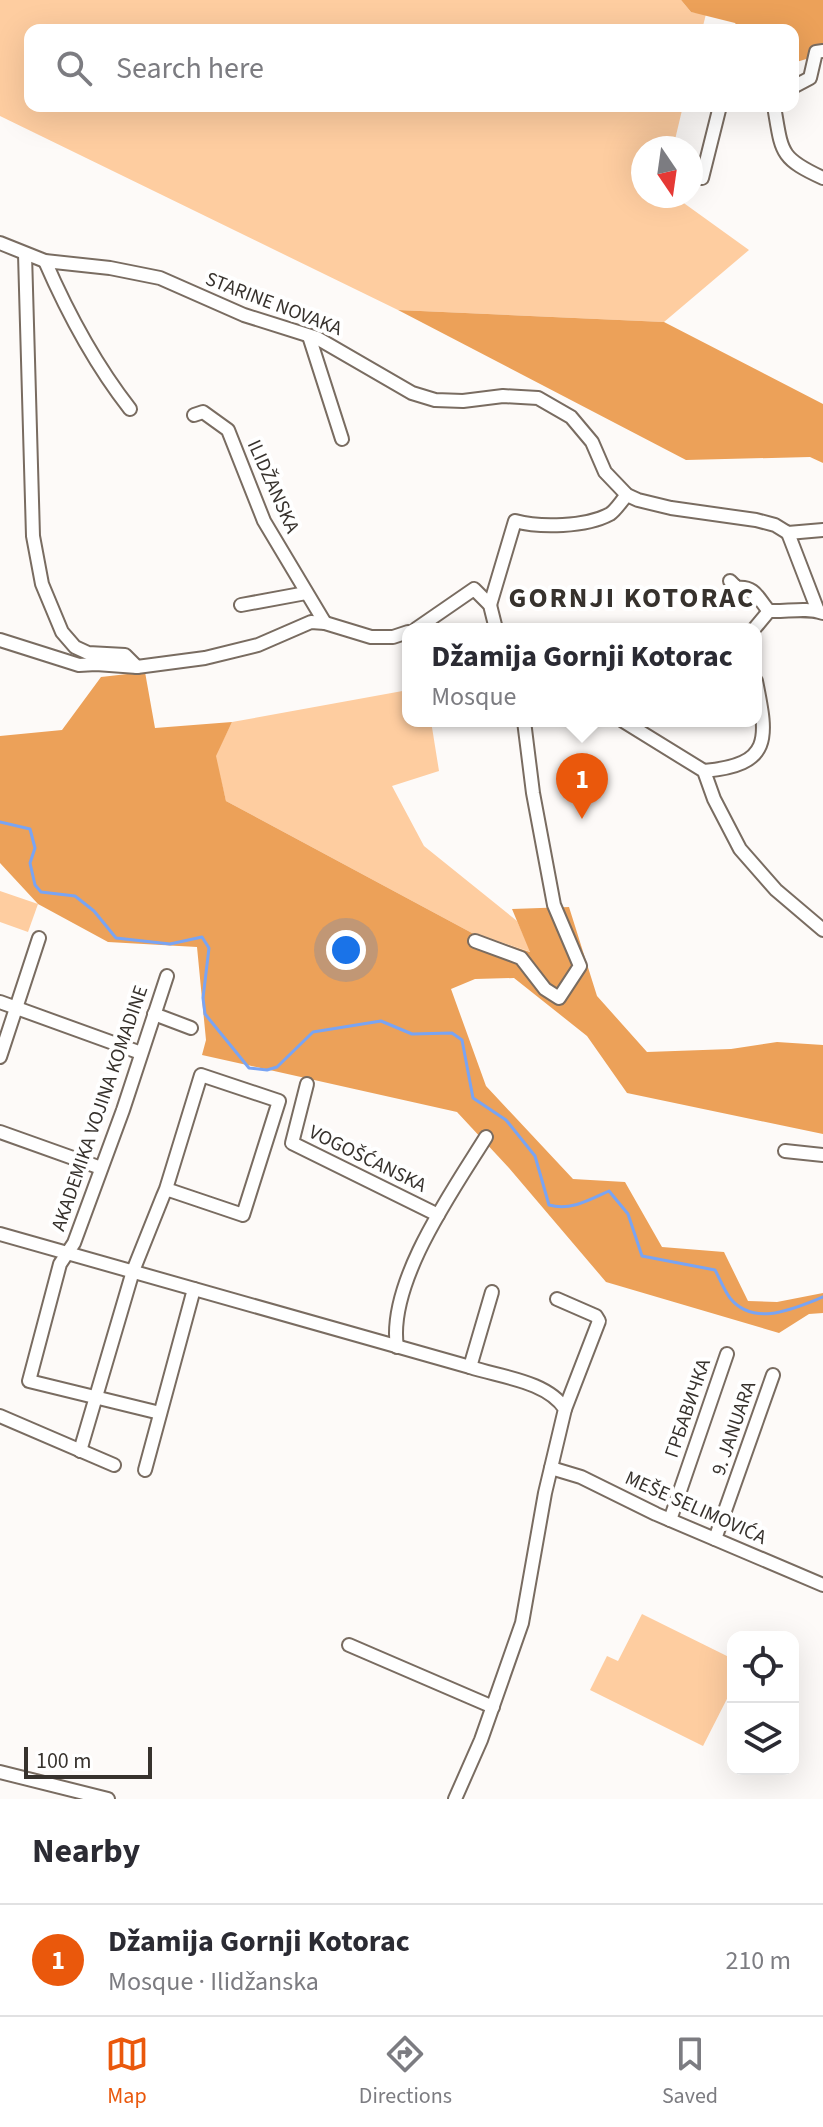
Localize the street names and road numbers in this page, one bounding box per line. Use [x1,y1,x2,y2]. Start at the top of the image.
street label: STARINE NOVAKA [201,265,346,343]
street label: ILIDŽANSKA [240,435,306,538]
street label: AKADEMIKA VOJINA KOMADINE [45,982,155,1235]
street label: VOGOŠĆANSKA [304,1118,431,1200]
street label: ГРБАВИЧКА [658,1355,718,1462]
street label: 9. JANUARA [705,1377,763,1479]
street label: MEŠE SELIMOVIĆA [620,1464,771,1552]

